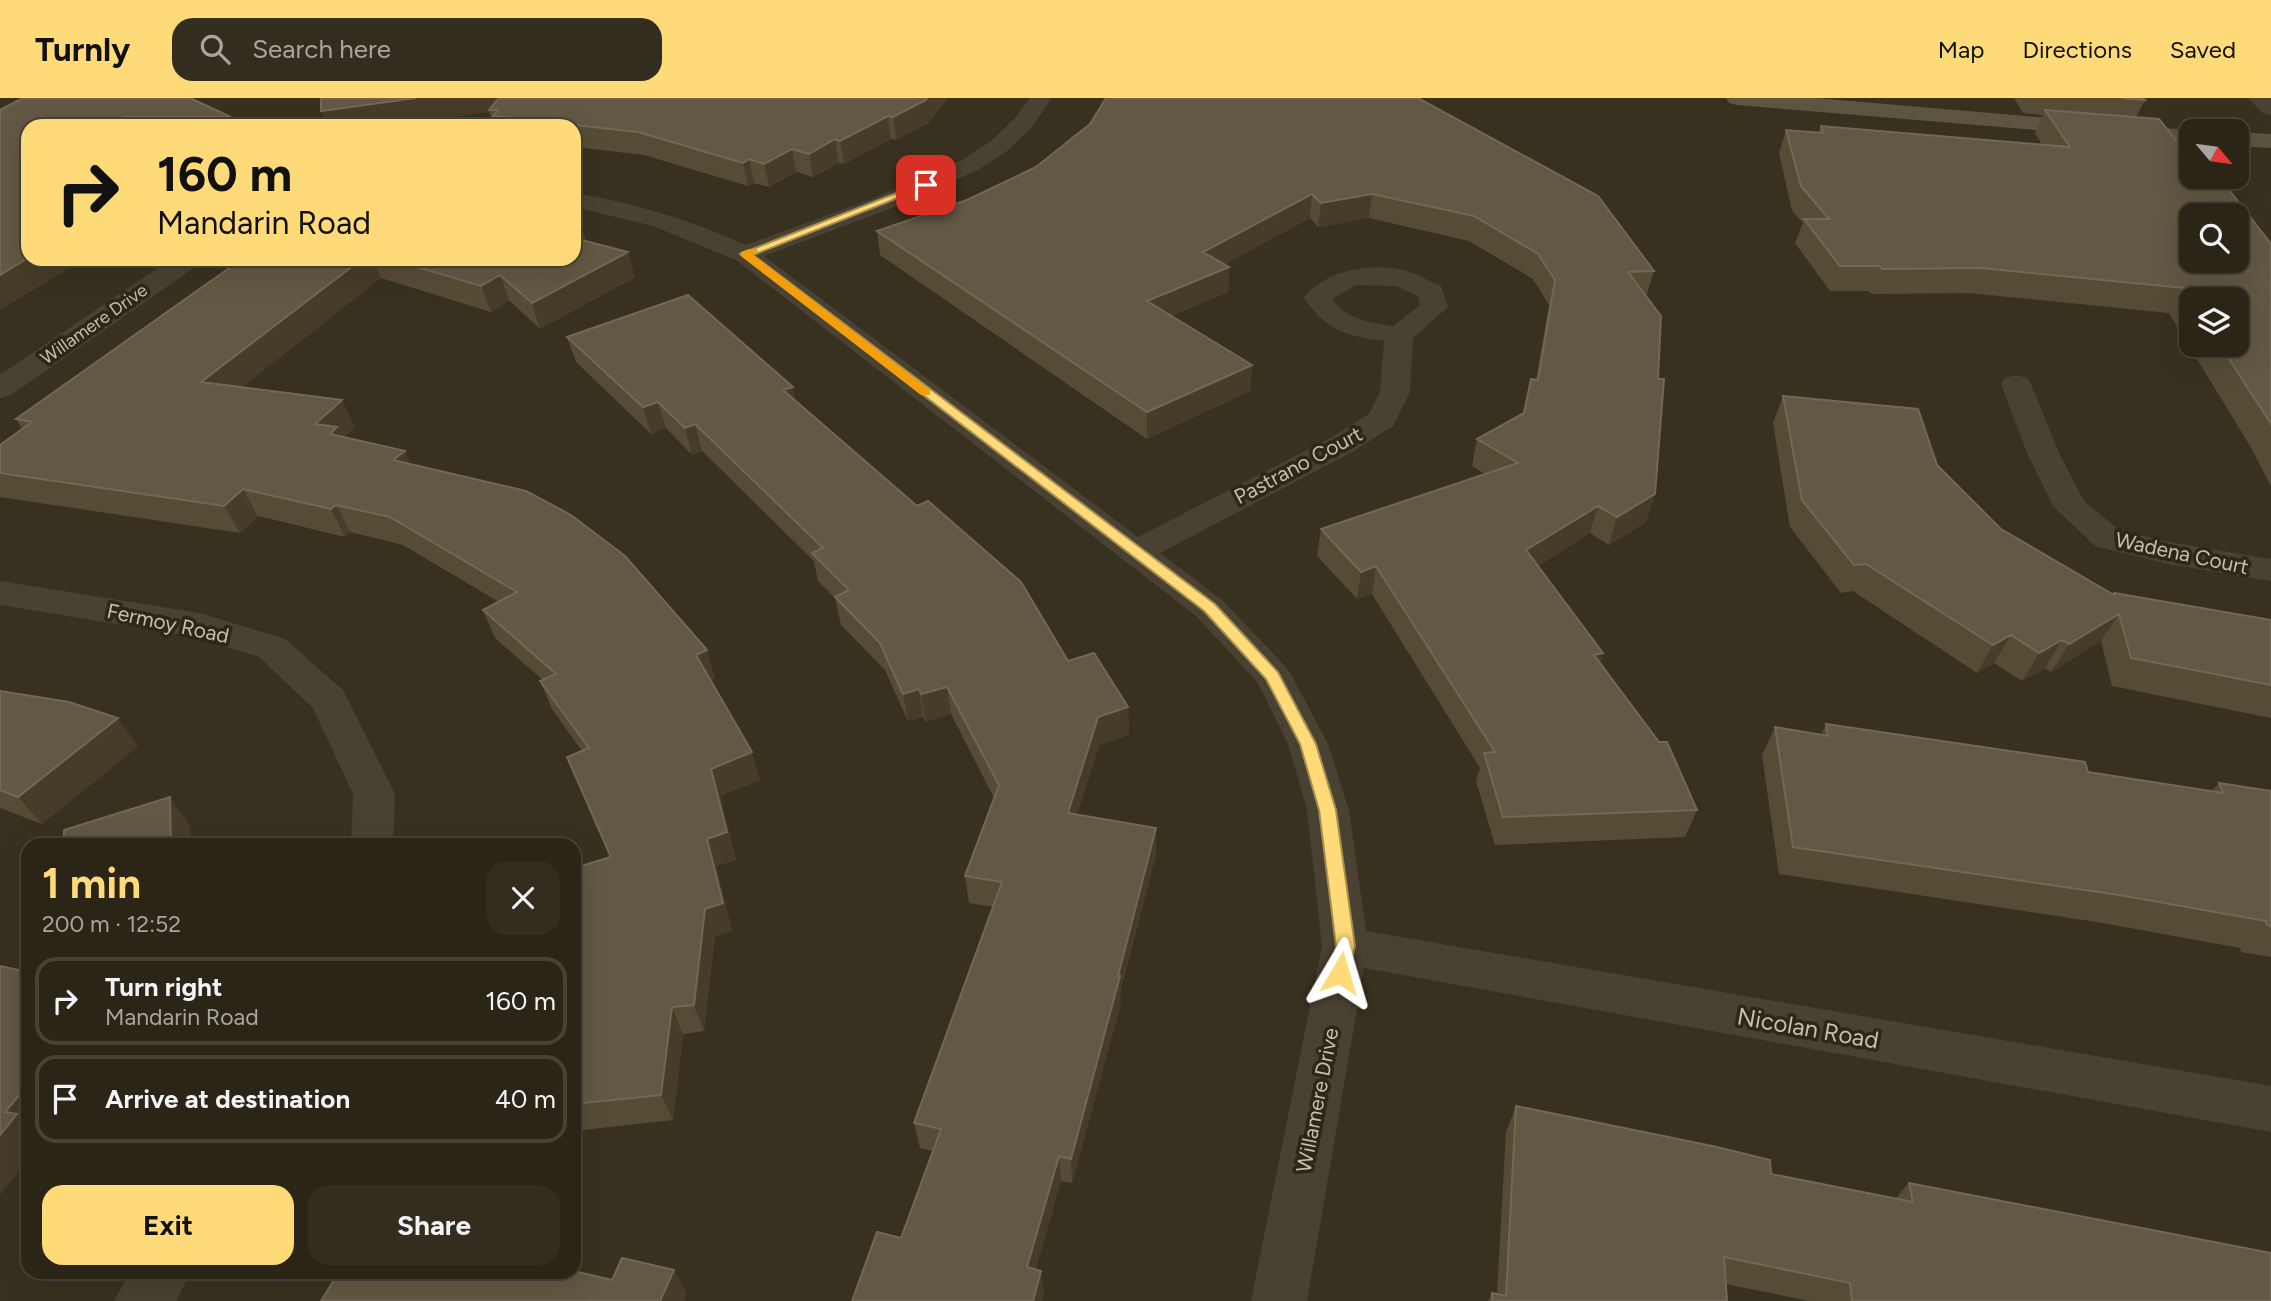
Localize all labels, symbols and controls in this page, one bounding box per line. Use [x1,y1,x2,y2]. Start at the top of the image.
search box [172,18,662,81]
text: Turnly [35,30,130,69]
icon: search [196,30,234,68]
text: Search here [252,33,391,65]
text: Map [1938,35,1984,64]
text: Directions [2022,35,2132,64]
text: Saved [2170,35,2236,64]
north arrow [2179,119,2249,189]
map controls [2179,119,2249,357]
text: 160 m [157,144,292,203]
icon: right [42,147,133,238]
pin [896,155,956,215]
icon: arrive [907,166,945,204]
button: search [2179,203,2249,273]
text: Mandarin Road [157,204,371,242]
street label: Willamere Drive [36,279,152,369]
button: layers [2179,287,2249,357]
street label: Pastrano Court [1230,421,1366,509]
street label: Wadena Court [2113,527,2251,579]
street label: Fermoy Road [105,598,231,648]
text: 1 min [42,858,141,909]
button: close [486,861,560,935]
text: 200 m · 12:52 [42,910,181,938]
position arrow [1303,936,1377,1010]
text: Turn right [105,971,222,1003]
icon: right [46,982,84,1020]
text: 160 m [485,985,556,1017]
street label: Nicolan Road [1735,1001,1881,1055]
text: Mandarin Road [105,1003,259,1031]
street label: Willamere Drive [1291,1026,1343,1174]
icon: arrive [46,1080,84,1118]
text: Arrive at destination [105,1083,350,1115]
text: 40 m [495,1083,556,1115]
button: Exit [42,1185,294,1265]
button: Share [308,1185,560,1265]

